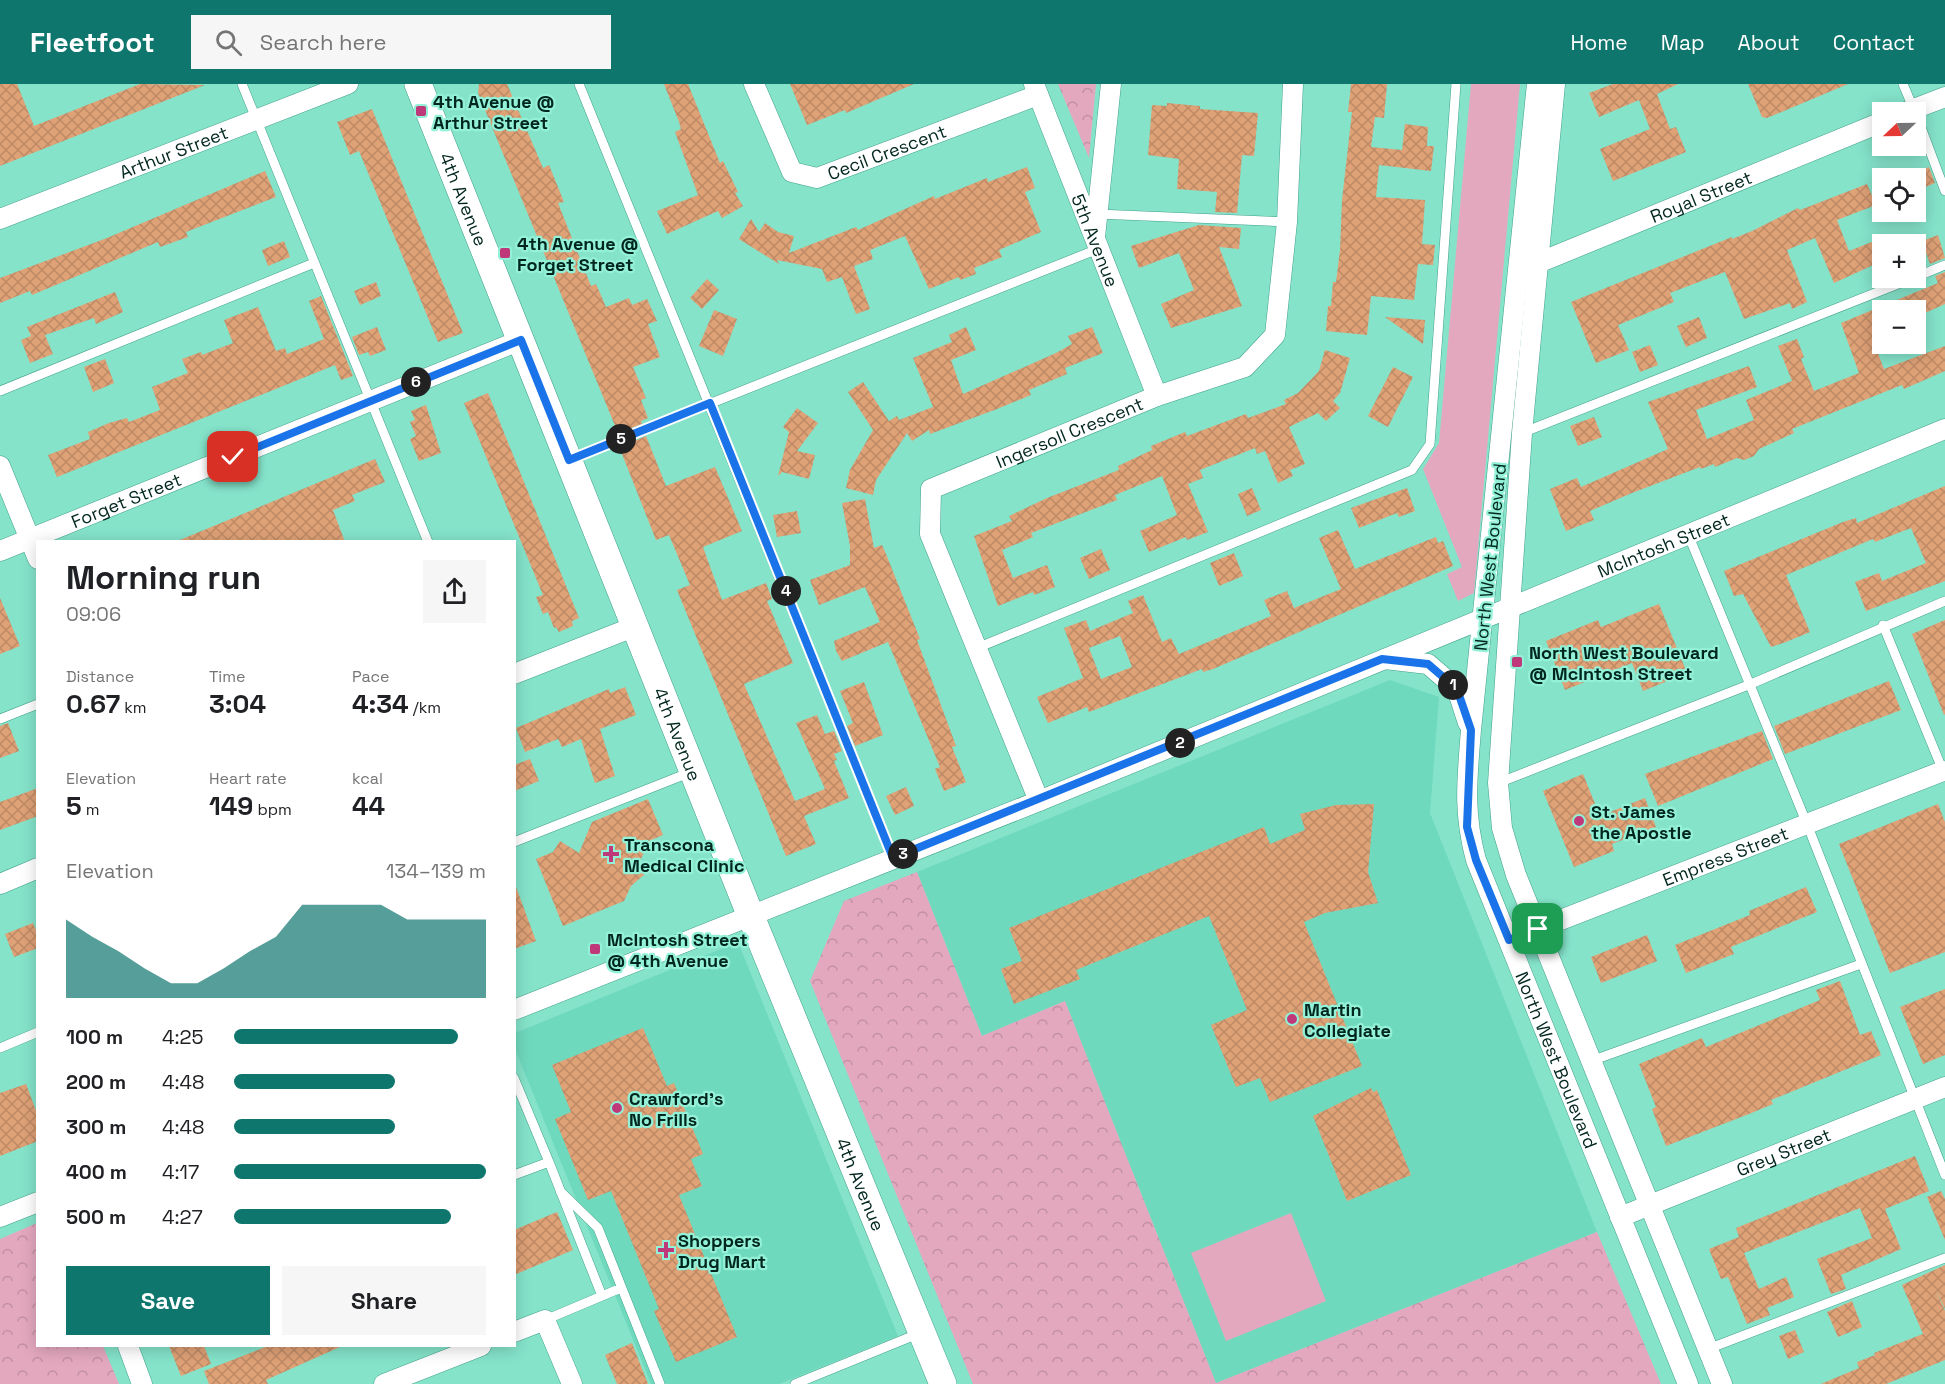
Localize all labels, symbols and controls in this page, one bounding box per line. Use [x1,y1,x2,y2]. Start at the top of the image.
search box [191,15,611,69]
text: Fleetfoot [30,24,155,60]
icon: search [212,26,245,59]
text: Search here [260,28,387,56]
text: Home [1570,29,1628,56]
text: Map [1661,29,1705,56]
text: About [1738,29,1800,56]
text: Contact [1833,29,1915,56]
place label: 4th Avenue @ Arthur Street [433,90,555,134]
north arrow [1872,102,1926,156]
map controls [1872,102,1926,354]
marker: 4th Avenue @ Arthur Street [414,104,428,118]
street label: Cecil Crescent [824,119,949,185]
street label: Arthur Street [116,120,231,183]
street label: 4th Avenue [435,149,493,249]
street label: Royal Street [1646,165,1755,227]
button: locate [1872,168,1926,222]
street label: 5th Avenue [1067,190,1124,290]
place label: 4th Avenue @ Forget Street [517,232,639,276]
button: + [1872,234,1926,288]
marker: 4th Avenue @ Forget Street [498,246,512,260]
button: − [1872,300,1926,354]
pin: 6 [401,367,431,397]
text: 6 [411,371,421,392]
street label: Ingersoll Crescent [992,392,1146,473]
pin: 5 [606,424,636,454]
text: 5 [616,428,626,449]
pin [207,431,258,482]
icon: check [216,440,249,473]
street label: North West Boulevard [1469,462,1511,652]
street label: Forget Street [67,467,185,533]
street label: McIntosh Street [1594,507,1733,582]
text: Morning run [66,557,261,599]
button: share [423,560,486,623]
pin: 4 [771,576,801,606]
text: 4 [781,580,791,601]
text: 09:06 [66,601,121,627]
place label: North West Boulevard @ McIntosh Street [1529,641,1719,685]
marker: North West Boulevard @ McIntosh Street [1510,655,1524,669]
text: Distance [66,666,134,687]
text: Time [209,666,245,687]
text: Pace [352,666,389,687]
pin: 1 [1438,670,1468,700]
text: 1 [1449,674,1457,695]
street label: 4th Avenue [649,684,707,784]
text: 0.67 [66,687,120,721]
text: 3:04 [209,687,266,721]
text: 4:34 [352,687,409,721]
text: km [120,697,147,718]
text: /km [409,697,441,718]
pin: 2 [1165,728,1195,758]
text: 2 [1175,732,1185,753]
text: Elevation [66,768,136,789]
text: Heart rate [209,768,287,789]
text: kcal [352,768,383,789]
text: 5 [66,789,82,823]
text: 149 [209,789,253,823]
text: 44 [352,789,385,823]
text: m [82,799,99,820]
text: bpm [253,799,292,820]
place label: St. James the Apostle [1591,800,1692,844]
marker: St. James the Apostle [1572,814,1586,828]
street label: Empress Street [1659,821,1791,891]
place label: Transcona Medical Clinic [624,833,744,877]
pin: 3 [888,839,918,869]
text: 3 [898,843,908,864]
marker: Transcona Medical Clinic [602,845,620,863]
text: Elevation [66,858,154,884]
text: 134–139 m [386,858,486,884]
pin [1512,903,1563,954]
icon: arrive [1521,912,1554,945]
place label: McIntosh Street @ 4th Avenue [607,928,748,972]
marker: McIntosh Street @ 4th Avenue [588,942,602,956]
street label: North West Boulevard [1511,968,1603,1152]
place label: Martin Collegiate [1304,998,1391,1042]
marker: Martin Collegiate [1285,1012,1299,1026]
text: 100 m [66,1024,123,1050]
text: 4:25 [162,1024,204,1050]
text: 200 m [66,1069,126,1095]
text: 4:48 [162,1069,205,1095]
place label: Crawford's No Frills [629,1087,723,1131]
marker: Crawford's No Frills [610,1101,624,1115]
text: 300 m [66,1114,126,1140]
text: 4:48 [162,1114,205,1140]
street label: Grey Street [1733,1122,1834,1181]
street label: 4th Avenue [832,1134,890,1234]
text: 400 m [66,1159,127,1185]
text: 4:17 [162,1159,199,1185]
text: 500 m [66,1204,126,1230]
text: 4:27 [162,1204,203,1230]
place label: Shoppers Drug Mart [678,1229,766,1273]
marker: Shoppers Drug Mart [659,1243,673,1257]
button: Save [66,1266,270,1335]
button: Share [282,1266,486,1335]

